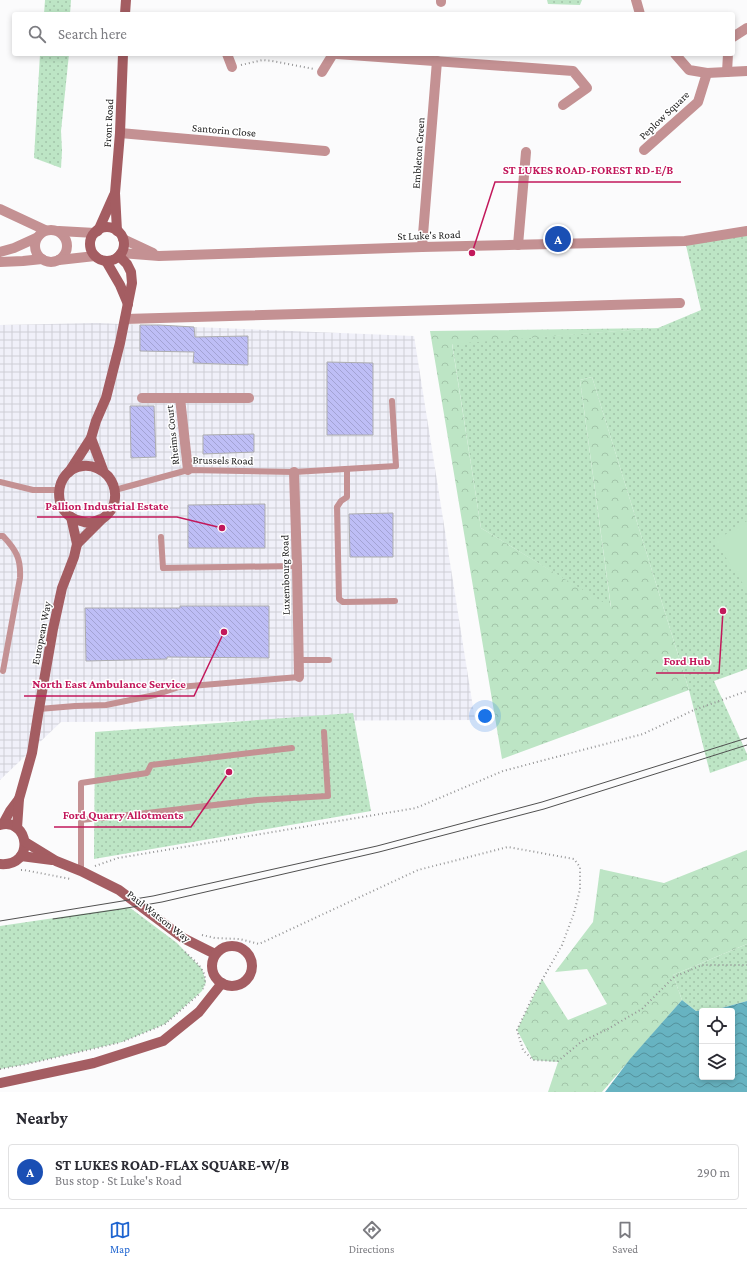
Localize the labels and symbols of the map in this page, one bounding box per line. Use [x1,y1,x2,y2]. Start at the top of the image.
street label: Peplow Square [637,88,692,142]
street label: Front Road [101,98,115,147]
street label: Embleton Green [410,117,426,189]
street label: Santorin Close [192,121,257,139]
callout: ST LUKES ROAD-FOREST RD-E/B [495,158,681,182]
text: ST LUKES ROAD-FOREST RD-E/B [503,163,673,177]
pin: A [545,224,571,254]
street label: St Luke's Road [397,228,461,242]
street label: Rheims Court [163,404,181,466]
street label: Brussels Road [192,453,254,467]
callout: Pallion Industrial Estate [37,493,177,517]
text: Pallion Industrial Estate [45,499,169,513]
street label: Luxembourg Road [278,535,293,615]
street label: European Way [29,599,54,666]
callout: Ford Hub [656,649,719,673]
text: Ford Hub [663,654,711,668]
callout: North East Ambulance Service [24,672,194,696]
text: North East Ambulance Service [32,677,186,691]
your location [475,706,495,726]
callout: Ford Quarry Allotments [54,803,191,827]
text: Ford Quarry Allotments [63,808,183,822]
street label: Paul Watson Way [124,888,194,946]

